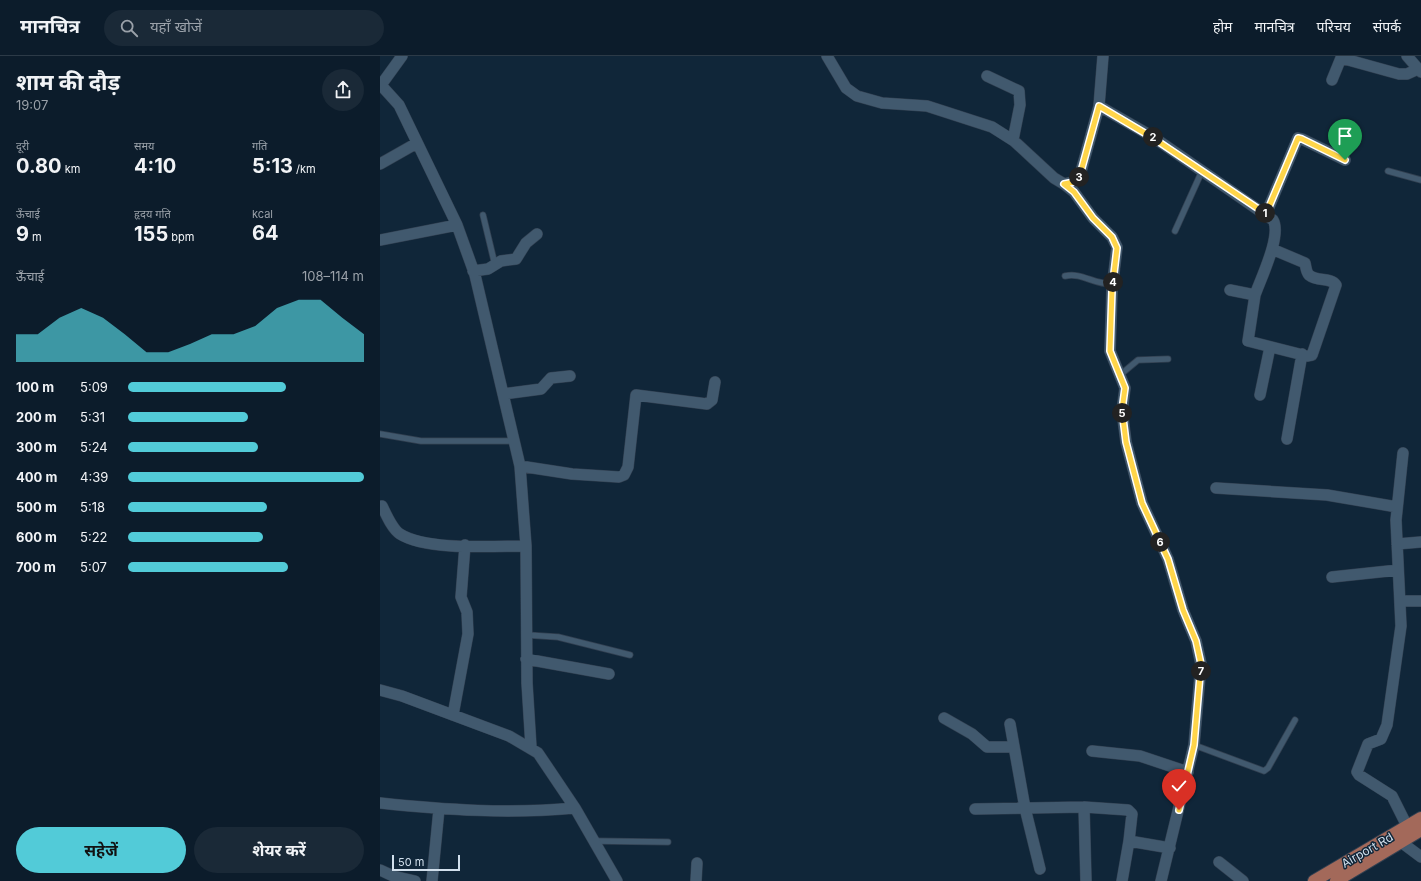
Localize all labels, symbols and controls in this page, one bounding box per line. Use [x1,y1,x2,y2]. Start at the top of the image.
search box [104,10,384,46]
text: मानचित्र [20,15,80,38]
icon: search [118,17,140,39]
text: यहाँ खोजें [150,17,202,36]
text: होम [1213,18,1232,35]
text: मानचित्र [1254,18,1295,35]
text: परिचय [1317,18,1351,35]
text: संपर्क [1373,18,1401,35]
text: शाम की दौड़ [16,69,120,95]
button: share [322,69,364,111]
text: 19:07 [16,97,48,113]
pin [1328,119,1362,160]
icon: arrive [1334,125,1356,147]
pin: 2 [1143,127,1163,147]
text: 2 [1150,130,1156,144]
text: दूरी [16,139,29,153]
text: समय [134,139,154,153]
text: गति [252,139,267,153]
text: 0.80 [16,154,62,178]
text: 4:10 [134,154,176,178]
text: 5:13 [252,154,293,178]
text: km [62,162,80,176]
text: /km [293,162,316,176]
pin: 3 [1069,167,1089,187]
text: 3 [1075,170,1083,184]
pin: 1 [1255,203,1275,223]
text: 1 [1263,206,1267,220]
text: ऊँचाई [16,207,40,221]
text: हृदय गति [134,207,171,221]
text: kcal [252,207,273,221]
text: 64 [252,221,279,245]
text: 9 [16,222,29,246]
text: 155 [134,222,168,246]
text: m [29,230,42,244]
text: bpm [168,230,194,244]
text: ऊँचाई [16,268,44,284]
text: 108–114 m [302,268,364,284]
pin: 4 [1103,272,1123,292]
text: 4 [1109,275,1117,289]
text: 100 m [16,379,54,395]
text: 5:09 [80,379,108,395]
pin: 5 [1112,403,1132,423]
text: 5 [1118,406,1126,420]
text: 200 m [16,409,57,425]
text: 5:31 [80,409,105,425]
text: 300 m [16,439,57,455]
text: 5:24 [80,439,108,455]
text: 400 m [16,469,57,485]
text: 4:39 [80,469,108,485]
text: 500 m [16,499,57,515]
text: 5:18 [80,499,105,515]
text: 600 m [16,529,57,545]
text: 5:22 [80,529,108,545]
pin: 6 [1150,532,1170,552]
text: 6 [1156,535,1164,549]
text: 700 m [16,559,56,575]
text: 5:07 [80,559,107,575]
pin: 7 [1191,661,1211,681]
text: 7 [1198,664,1204,678]
pin [1162,769,1196,810]
icon: check [1168,775,1190,797]
button: सहेजें [16,827,186,873]
button: शेयर करें [194,827,364,873]
street label: Airport Rd [1338,829,1396,871]
scale bar [392,853,460,872]
text: 50 m [398,855,424,869]

